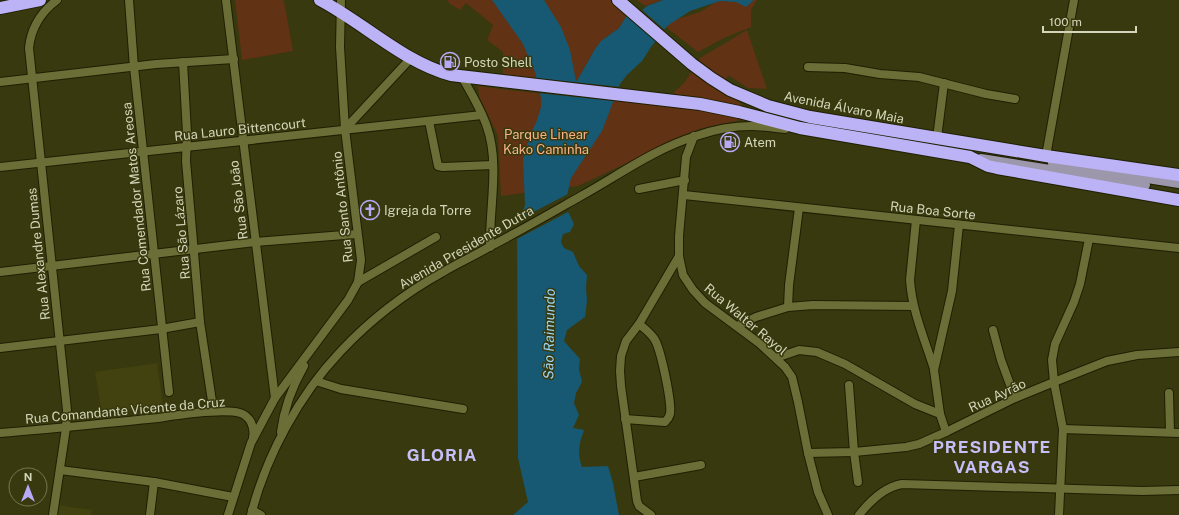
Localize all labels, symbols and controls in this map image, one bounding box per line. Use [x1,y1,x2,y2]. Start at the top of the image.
scale bar [1043,8,1136,34]
text: 100 m [1049,15,1082,29]
fuel station icon: Posto Shell [439,51,461,73]
place label: Posto Shell [464,55,533,70]
street label: Avenida Álvaro Maia [783,88,905,126]
street label: Rua Comendador Matos Areosa [119,102,154,292]
street label: Rua Lauro Bittencourt [174,115,307,144]
park label: Parque Linear Kako Caminha [503,127,589,157]
fuel station icon: Atem [719,131,741,153]
place label: Atem [744,135,776,150]
street label: Rua Santo Antônio [329,151,356,263]
street label: Rua São João [226,159,251,240]
street label: Rua São Lázaro [170,186,193,280]
street label: Rua Alexandre Dumas [24,187,53,321]
church icon: Igreja da Torre [359,199,381,221]
street label: Rua Boa Sorte [889,199,977,222]
place label: Igreja da Torre [384,203,471,218]
street label: Avenida Presidente Dutra [396,203,536,292]
street label: Rua Walter Rayol [701,281,790,358]
water label: São Raimundo [540,288,558,379]
street label: Rua Ayrão [966,376,1028,415]
street label: Rua Comandante Vicente da Cruz [24,394,226,427]
district label: PRESIDENTE VARGAS [933,437,1051,477]
district label: GLORIA [407,445,477,465]
north arrow [8,467,48,507]
text: N [24,471,32,483]

